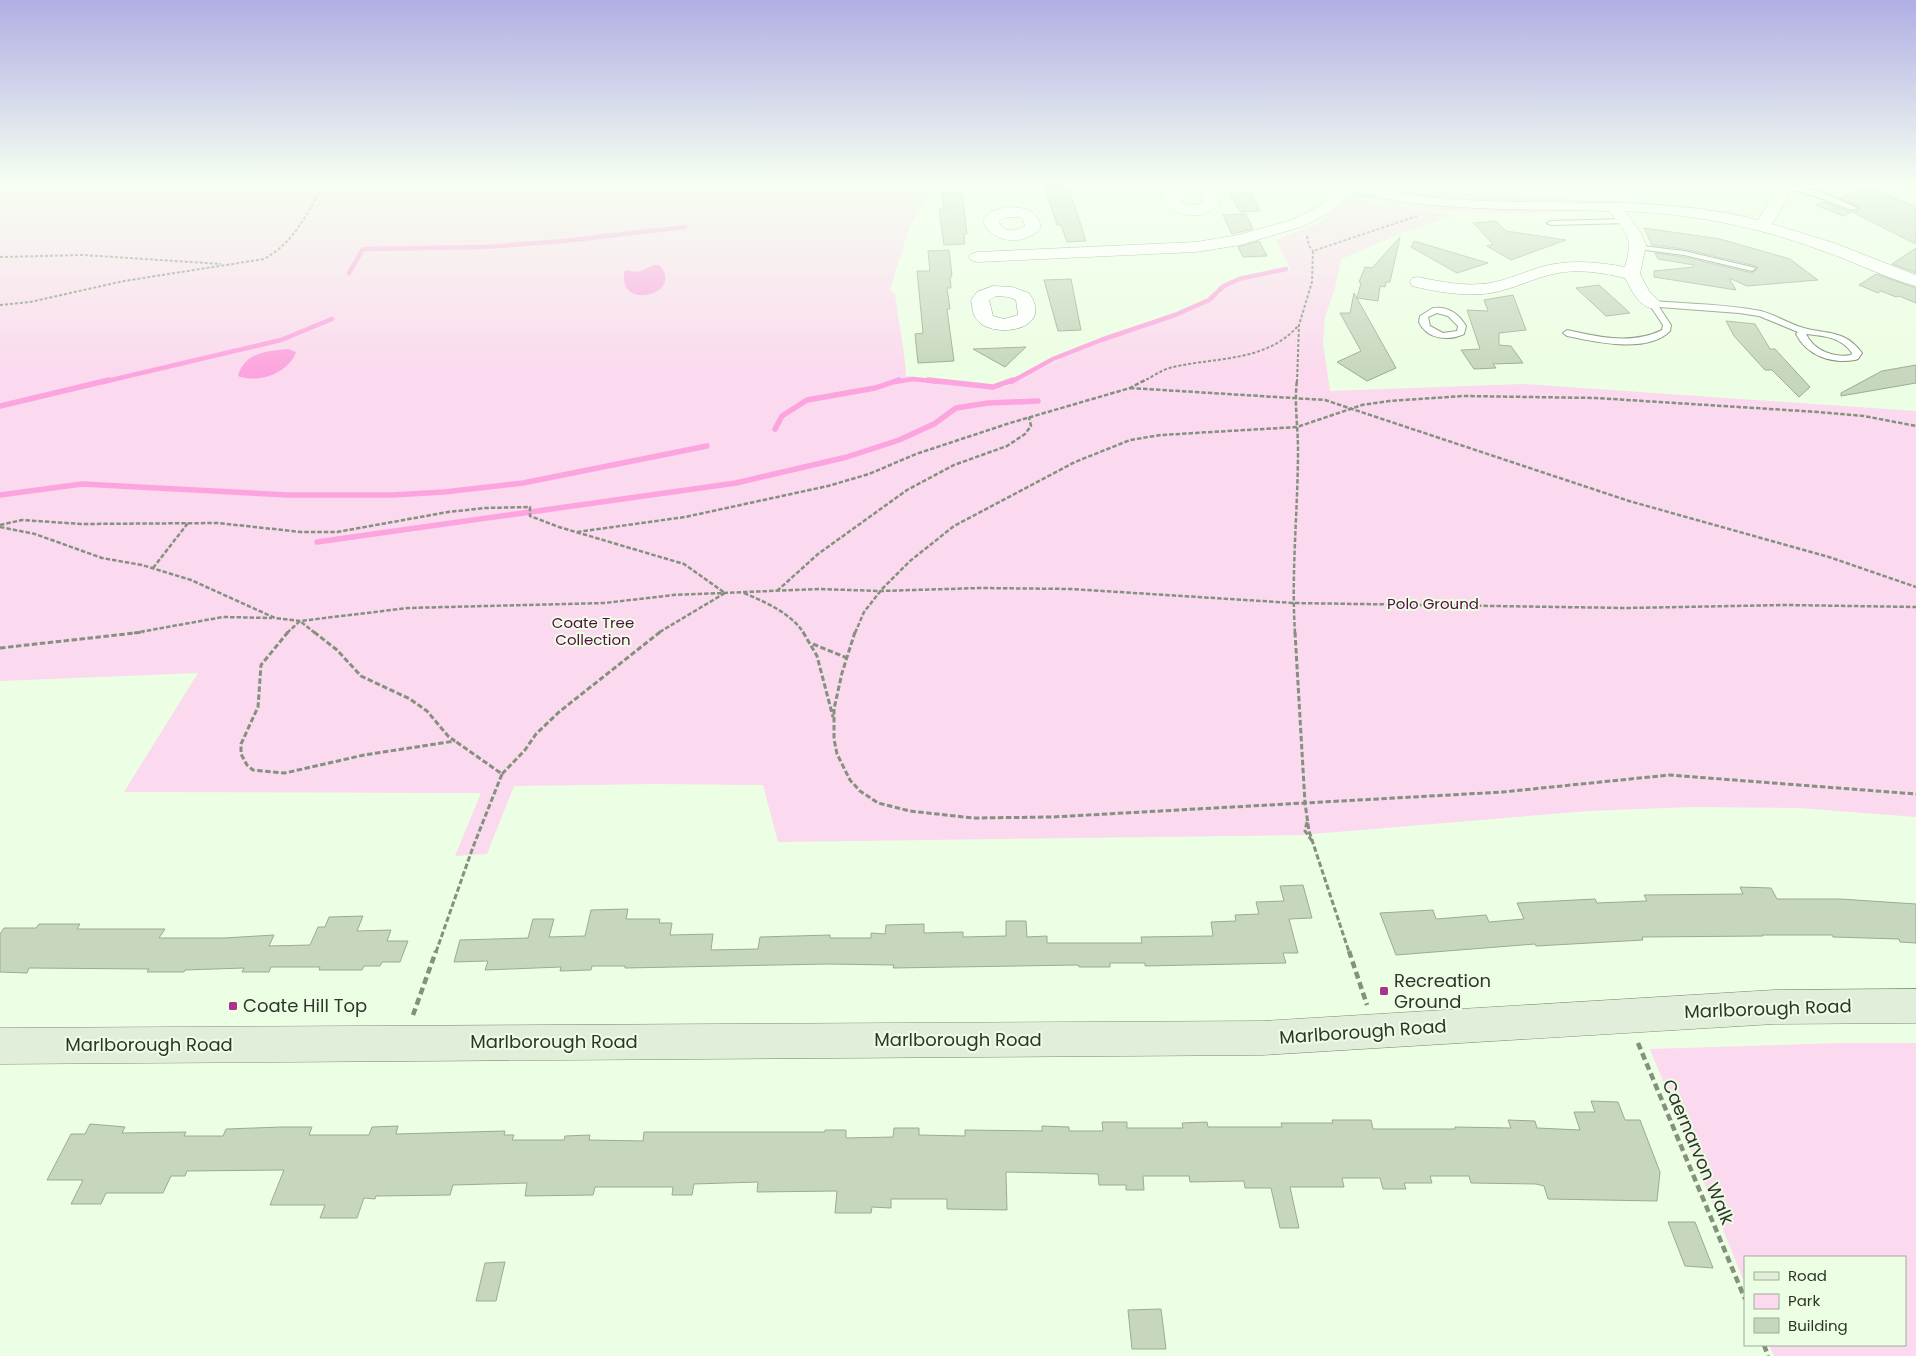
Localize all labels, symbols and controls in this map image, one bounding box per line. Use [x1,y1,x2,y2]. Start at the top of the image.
park label: Polo Ground [1387,593,1479,614]
park label: Coate Tree Collection [552,612,634,650]
place label: Recreation Ground [1394,968,1491,1014]
marker: Recreation Ground [1378,985,1390,997]
place label: Coate Hill Top [243,993,367,1018]
street label: Marlborough Road [1684,993,1852,1024]
marker: Coate Hill Top [227,1000,239,1012]
street label: Marlborough Road [1279,1013,1447,1050]
street label: Marlborough Road [874,1027,1042,1052]
street label: Marlborough Road [470,1029,638,1054]
street label: Marlborough Road [65,1032,233,1057]
street label: Caernarvon Walk [1657,1075,1741,1229]
legend [1744,1256,1906,1346]
text: Road [1788,1265,1827,1286]
text: Park [1788,1290,1820,1311]
text: Building [1788,1315,1848,1336]

